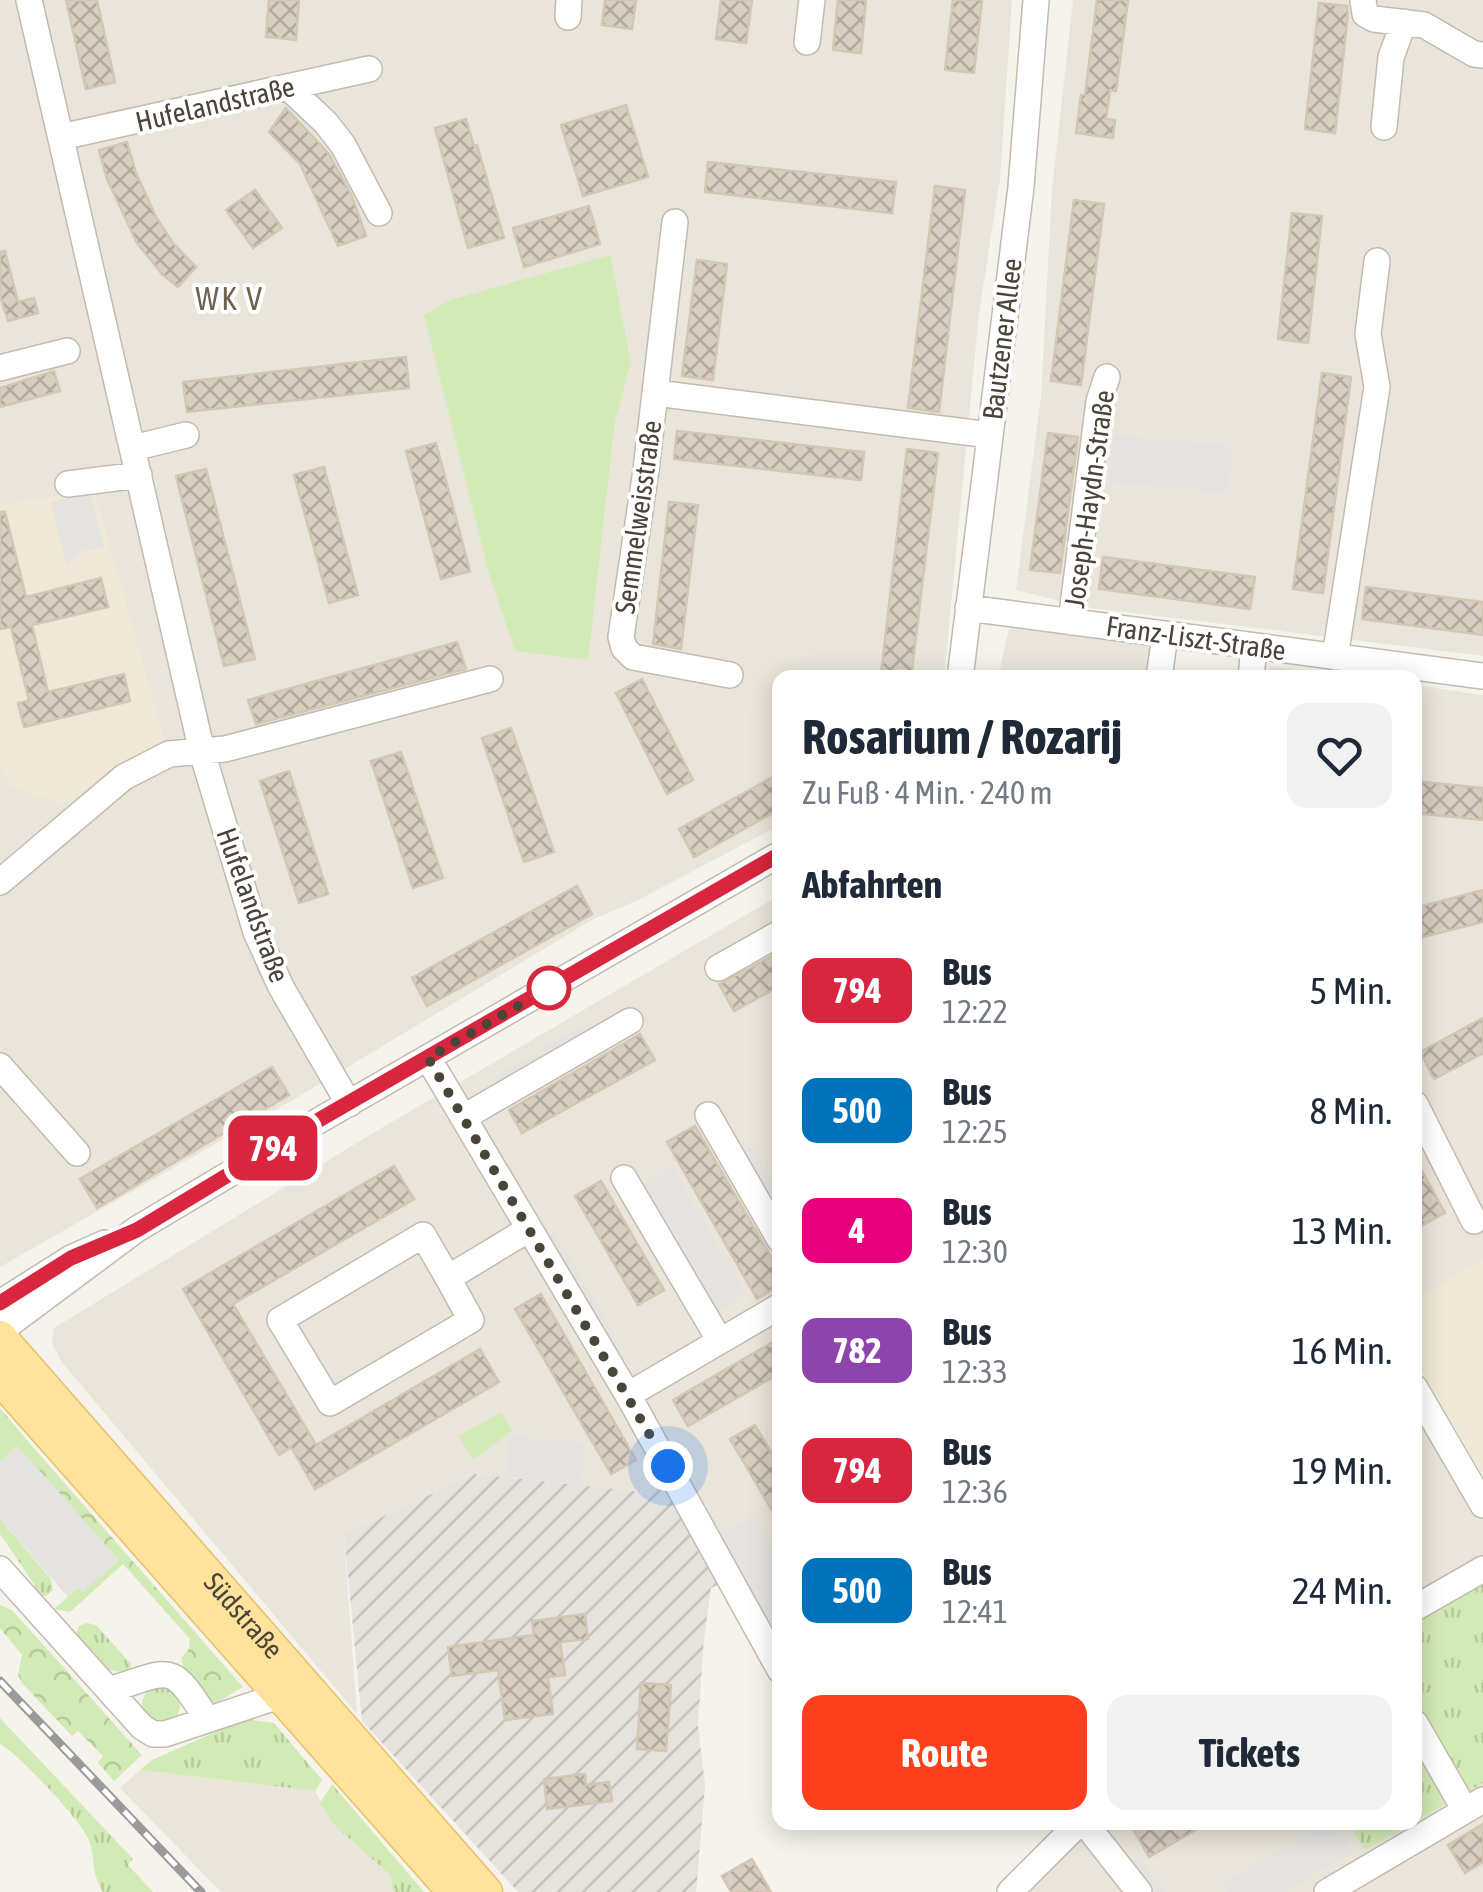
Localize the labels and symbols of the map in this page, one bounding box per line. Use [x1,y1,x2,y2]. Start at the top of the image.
street label: Hufelandstraße [132,70,298,138]
street label: Bautzener Allee [976,256,1028,422]
district label: WK V [196,280,264,317]
street label: Joseph-Haydn-Straße [1058,388,1120,610]
street label: Semmelweisstraße [609,418,667,616]
street label: Franz-Liszt-Straße [1104,610,1288,666]
street label: Hufelandstraße [210,823,296,987]
unlabelled marker [528,967,570,1009]
line badge: 794 [216,1116,330,1180]
your location [643,1441,693,1491]
street label: Südstraße [198,1566,290,1665]

